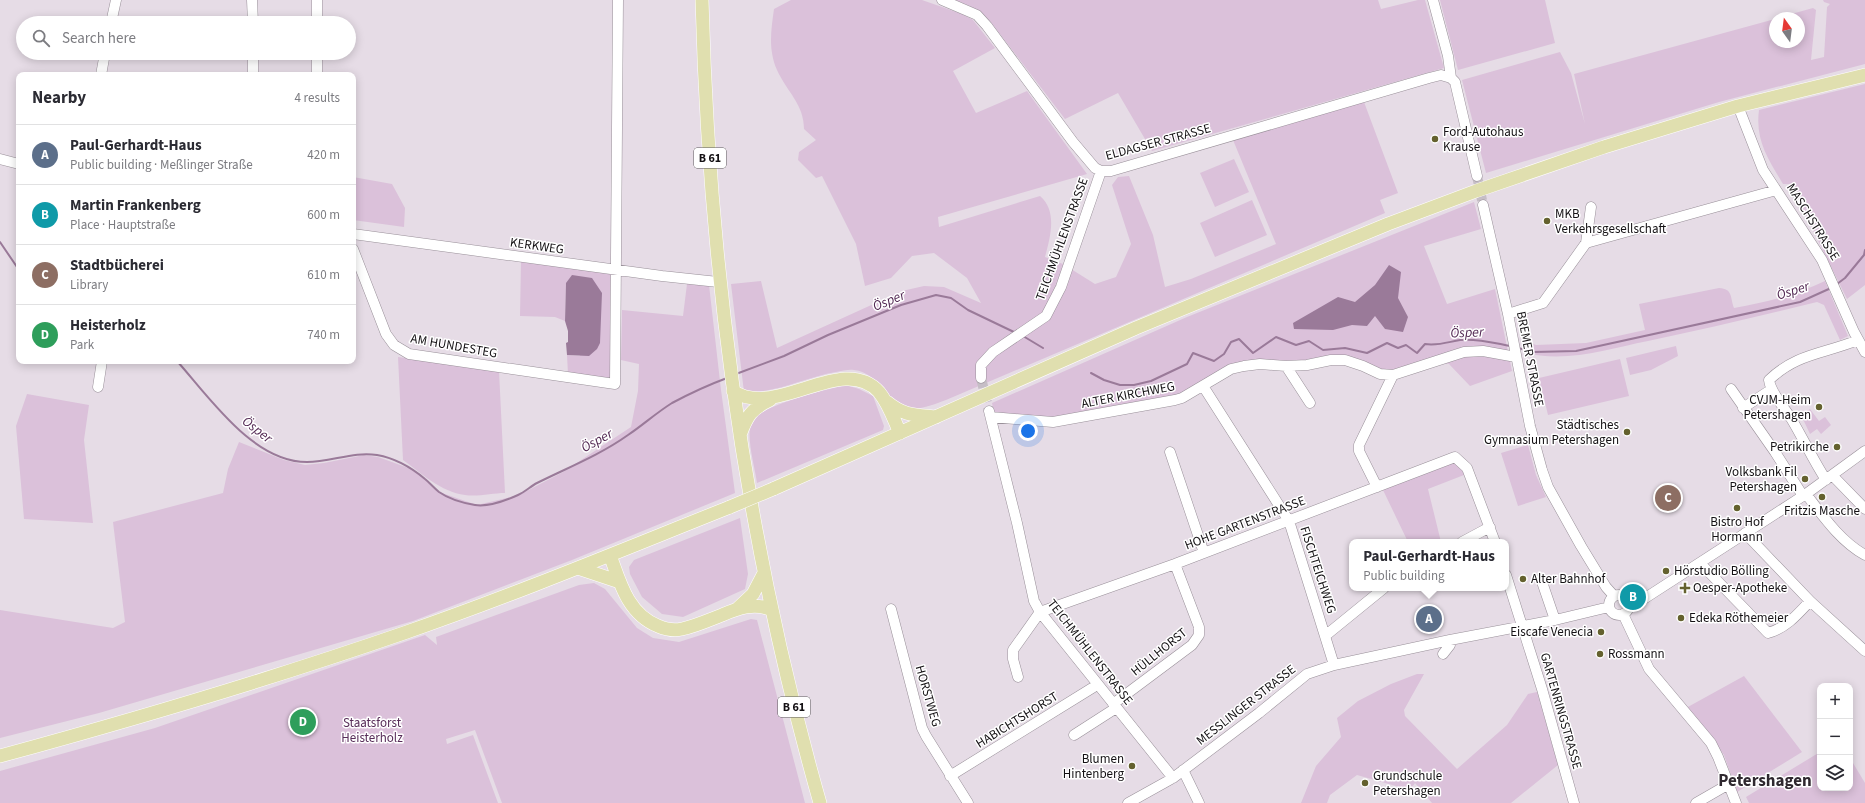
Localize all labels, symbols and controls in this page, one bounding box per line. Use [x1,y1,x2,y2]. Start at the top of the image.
north arrow [1769,12,1805,48]
search box [16,16,356,60]
icon: search [30,27,52,49]
text: Search here [62,28,136,49]
text: Nearby [32,86,86,110]
text: 4 results [295,89,340,107]
street label: ELDAGSER STRASSE [1103,119,1213,165]
place label: Ford-Autohaus Krause [1443,123,1524,156]
marker: Ford-Autohaus Krause [1430,134,1440,144]
text: Paul-Gerhardt-Haus [70,135,202,156]
text: A [41,146,49,164]
text: 420 m [307,146,340,164]
road number: B 61 [694,148,726,168]
text: Public building · Meßlinger Straße [70,156,253,174]
street label: TEICHMÜHLENSTRASSE [1031,175,1093,303]
street label: MASCHSTRASSE [1782,180,1844,264]
text: Martin Frankenberg [70,195,201,216]
place label: MKB Verkehrsgesellschaft [1555,205,1666,238]
text: B [41,206,49,224]
text: 600 m [307,206,340,224]
text: Place · Hauptstraße [70,216,175,234]
marker: MKB Verkehrsgesellschaft [1542,216,1552,226]
street label: KERKWEG [509,233,565,259]
text: Stadtbücherei [70,255,164,276]
text: C [41,266,49,284]
text: 610 m [307,266,340,284]
text: Library [70,276,108,294]
water label: Ösper [1774,276,1813,305]
water label: Ösper [870,285,909,317]
street label: BREMER STRASSE [1512,310,1548,408]
text: Heisterholz [70,315,146,336]
water label: Ösper [1450,322,1485,344]
text: D [41,326,49,344]
text: 740 m [307,326,340,344]
street label: AM HUNDESTEG [409,330,499,362]
text: Park [70,336,94,354]
street label: ALTER KIRCHWEG [1080,377,1176,413]
place label: CVJM-Heim Petershagen [1744,391,1811,424]
marker: CVJM-Heim Petershagen [1814,402,1824,412]
water label: Ösper [238,412,277,449]
place label: Städtisches Gymnasium Petershagen [1484,416,1620,449]
your location [1018,421,1038,441]
water label: Ösper [578,424,618,458]
marker: Städtisches Gymnasium Petershagen [1622,427,1632,437]
place label: Petrikirche [1770,438,1829,456]
marker: Petrikirche [1832,442,1842,452]
place label: Volksbank Fil Petershagen [1726,463,1797,496]
marker: Volksbank Fil Petershagen [1800,474,1810,484]
pin: C [1655,483,1681,513]
street label: HOHE GARTENSTRASSE [1182,492,1308,554]
marker: Fritzis Masche [1817,492,1827,502]
place label: Fritzis Masche [1784,502,1860,520]
marker: Bistro Hof Hormann [1732,503,1742,513]
place label: Bistro Hof Hormann [1710,513,1765,546]
street label: FISCHTEICHWEG [1295,524,1341,616]
popup [1349,539,1509,591]
text: Paul-Gerhardt-Haus [1363,546,1495,567]
place label: Hörstudio Bölling [1674,562,1769,580]
marker: Hörstudio Bölling [1661,566,1671,576]
text: Public building [1363,567,1445,585]
place label: Alter Bahnhof [1531,570,1607,588]
marker: Alter Bahnhof [1518,574,1528,584]
place label: Oesper-Apotheke [1693,579,1787,597]
pin: B [1620,582,1646,612]
marker: Oesper-Apotheke [1680,583,1690,593]
street label: TEICHMÜHLENSTRASSE [1043,595,1137,709]
pin: A [1416,604,1442,634]
place label: Edeka Röthemeier [1689,609,1789,627]
marker: Edeka Röthemeier [1676,613,1686,623]
place label: Eiscafe Venecia [1510,623,1593,641]
street label: HÜLLHORST [1127,624,1191,680]
marker: Eiscafe Venecia [1596,627,1606,637]
place label: Rossmann [1608,645,1665,663]
marker: Rossmann [1595,649,1605,659]
street label: GARTENRINGSTRASSE [1536,651,1586,771]
street label: MESSLINGER STRASSE [1193,660,1300,750]
street label: HORSTWEG [911,663,945,729]
map controls [1817,683,1853,791]
button: + [1817,683,1853,719]
street label: HABICHTSHORST [972,687,1062,753]
road number: B 61 [778,697,810,717]
pin: D [290,707,316,737]
park label: Staatsforst Heisterholz [341,714,403,747]
button: − [1817,719,1853,755]
place label: Blumen Hintenberg [1063,750,1124,783]
button: layers [1817,755,1853,791]
marker: Blumen Hintenberg [1127,761,1137,771]
place label: Grundschule Petershagen [1373,767,1442,800]
district label: Petershagen [1718,769,1812,793]
marker: Grundschule Petershagen [1360,778,1370,788]

